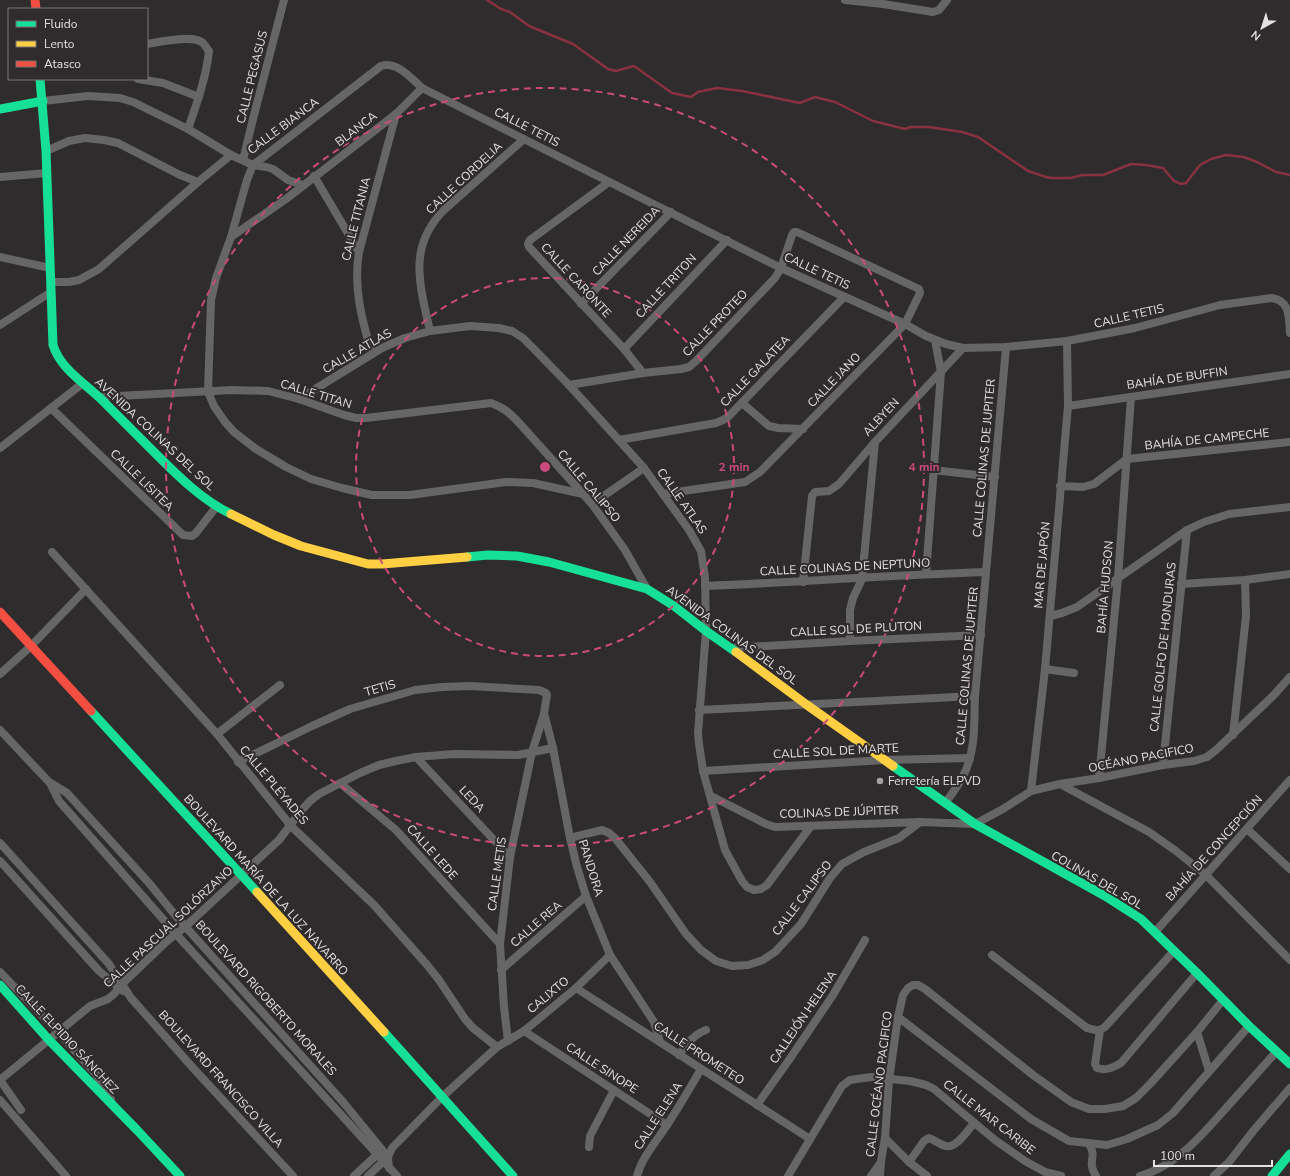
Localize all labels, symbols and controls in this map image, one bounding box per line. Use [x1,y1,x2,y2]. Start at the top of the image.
legend [8,8,148,80]
north arrow [1242,8,1282,48]
text: Fluido [44,16,78,32]
text: N [1248,27,1264,44]
street label: CALLE PEGASUS [233,29,271,125]
text: Lento [44,36,75,52]
text: Atasco [44,56,81,72]
street label: CALLE BIANCA [244,94,322,158]
street label: CALLE TETIS [492,104,562,150]
street label: BLANCA [332,108,380,150]
street label: CALLE CORDELIA [422,138,506,218]
street label: CALLE TITANIA [338,175,374,263]
street label: CALLE NEREIDA [589,202,664,279]
street label: CALLE CARONTE [537,239,615,321]
street label: CALLE TETIS [781,249,853,293]
street label: CALLE TRITON [632,250,700,322]
street label: CALLE PROTEO [679,286,751,360]
street label: CALLE TETIS [1092,300,1166,332]
street label: CALLE ATLAS [320,325,394,377]
street label: CALLE GALATEA [717,331,794,410]
street label: CALLE JANO [804,349,864,411]
street label: BAHÍA DE BUFFIN [1126,363,1228,393]
street label: AVENIDA COLINAS DEL SOL [91,374,219,494]
street label: CALLE TITAN [278,376,354,412]
street label: CALLE COLINAS DE JUPITER [969,378,999,538]
street label: ALBYEN [859,395,903,439]
street label: BAHÍA DE CAMPECHE [1144,424,1270,454]
street label: CALLE LISITEA [107,446,177,515]
street label: CALLE CALIPSO [554,446,624,526]
text: 2 min [718,459,750,475]
text: 4 min [908,459,940,475]
centre of rings [538,460,552,474]
street label: CALLE ATLAS [653,465,711,537]
street label: MAR DE JAPÓN [1030,521,1054,609]
street label: BAHÍA HUDSON [1093,540,1117,634]
street label: CALLE COLINAS DE NEPTUNO [759,555,931,579]
street label: CALLE GOLFO DE HONDURAS [1146,561,1180,733]
street label: AVENIDA COLINAS DEL SOL [663,582,801,689]
street label: CALLE COLINAS DE JUPITER [952,586,982,746]
street label: CALLE SOL DE PLUTON [790,618,922,640]
street label: TETIS [363,676,397,700]
street label: CALLE SOL DE MARTE [773,740,899,762]
street label: OCÉANO PACIFICO [1087,740,1195,776]
street label: CALLE PLÉYADES [236,742,312,828]
place label: Ferretería ELPVD [888,773,981,789]
marker: Ferretería ELPVD [875,776,885,786]
street label: LEDA [456,782,489,816]
street label: BOULEVARD MARÍA DE LA LUZ NAVARRO [180,791,352,979]
street label: BAHÍA DE CONCEPCIÓN [1162,792,1266,904]
street label: COLINAS DE JÚPITER [779,802,899,822]
street label: CALLE LEDE [403,821,461,883]
street label: CALLE METIS [484,836,510,912]
street label: PANDORA [575,837,607,899]
street label: COLINAS DEL SOL [1048,847,1146,913]
street label: CALLE CALIPSO [768,857,836,939]
street label: CALLE PASCUAL SOLÓRZANO [100,863,236,991]
street label: CALLE REA [507,897,565,951]
street label: BOULEVARD RIGOBERTO MORALES [192,917,340,1079]
street label: CALLEJÓN HELENA [766,967,840,1067]
street label: CALIXTO [524,973,572,1017]
street label: CALLE ELPIDIO SÁNCHEZ [12,981,122,1097]
street label: BOULEVARD FRANCISCO VILLA [155,1007,287,1151]
street label: CALLE OCÉANO PACIFICO [862,1010,896,1158]
street label: CALLE PROMETEO [651,1018,747,1088]
street label: CALLE SINOPE [563,1039,641,1097]
street label: CALLE MAR CARIBE [940,1076,1038,1158]
street label: CALLE ELENA [630,1079,686,1153]
scale bar [1154,1142,1272,1168]
text: 100 m [1160,1148,1195,1164]

